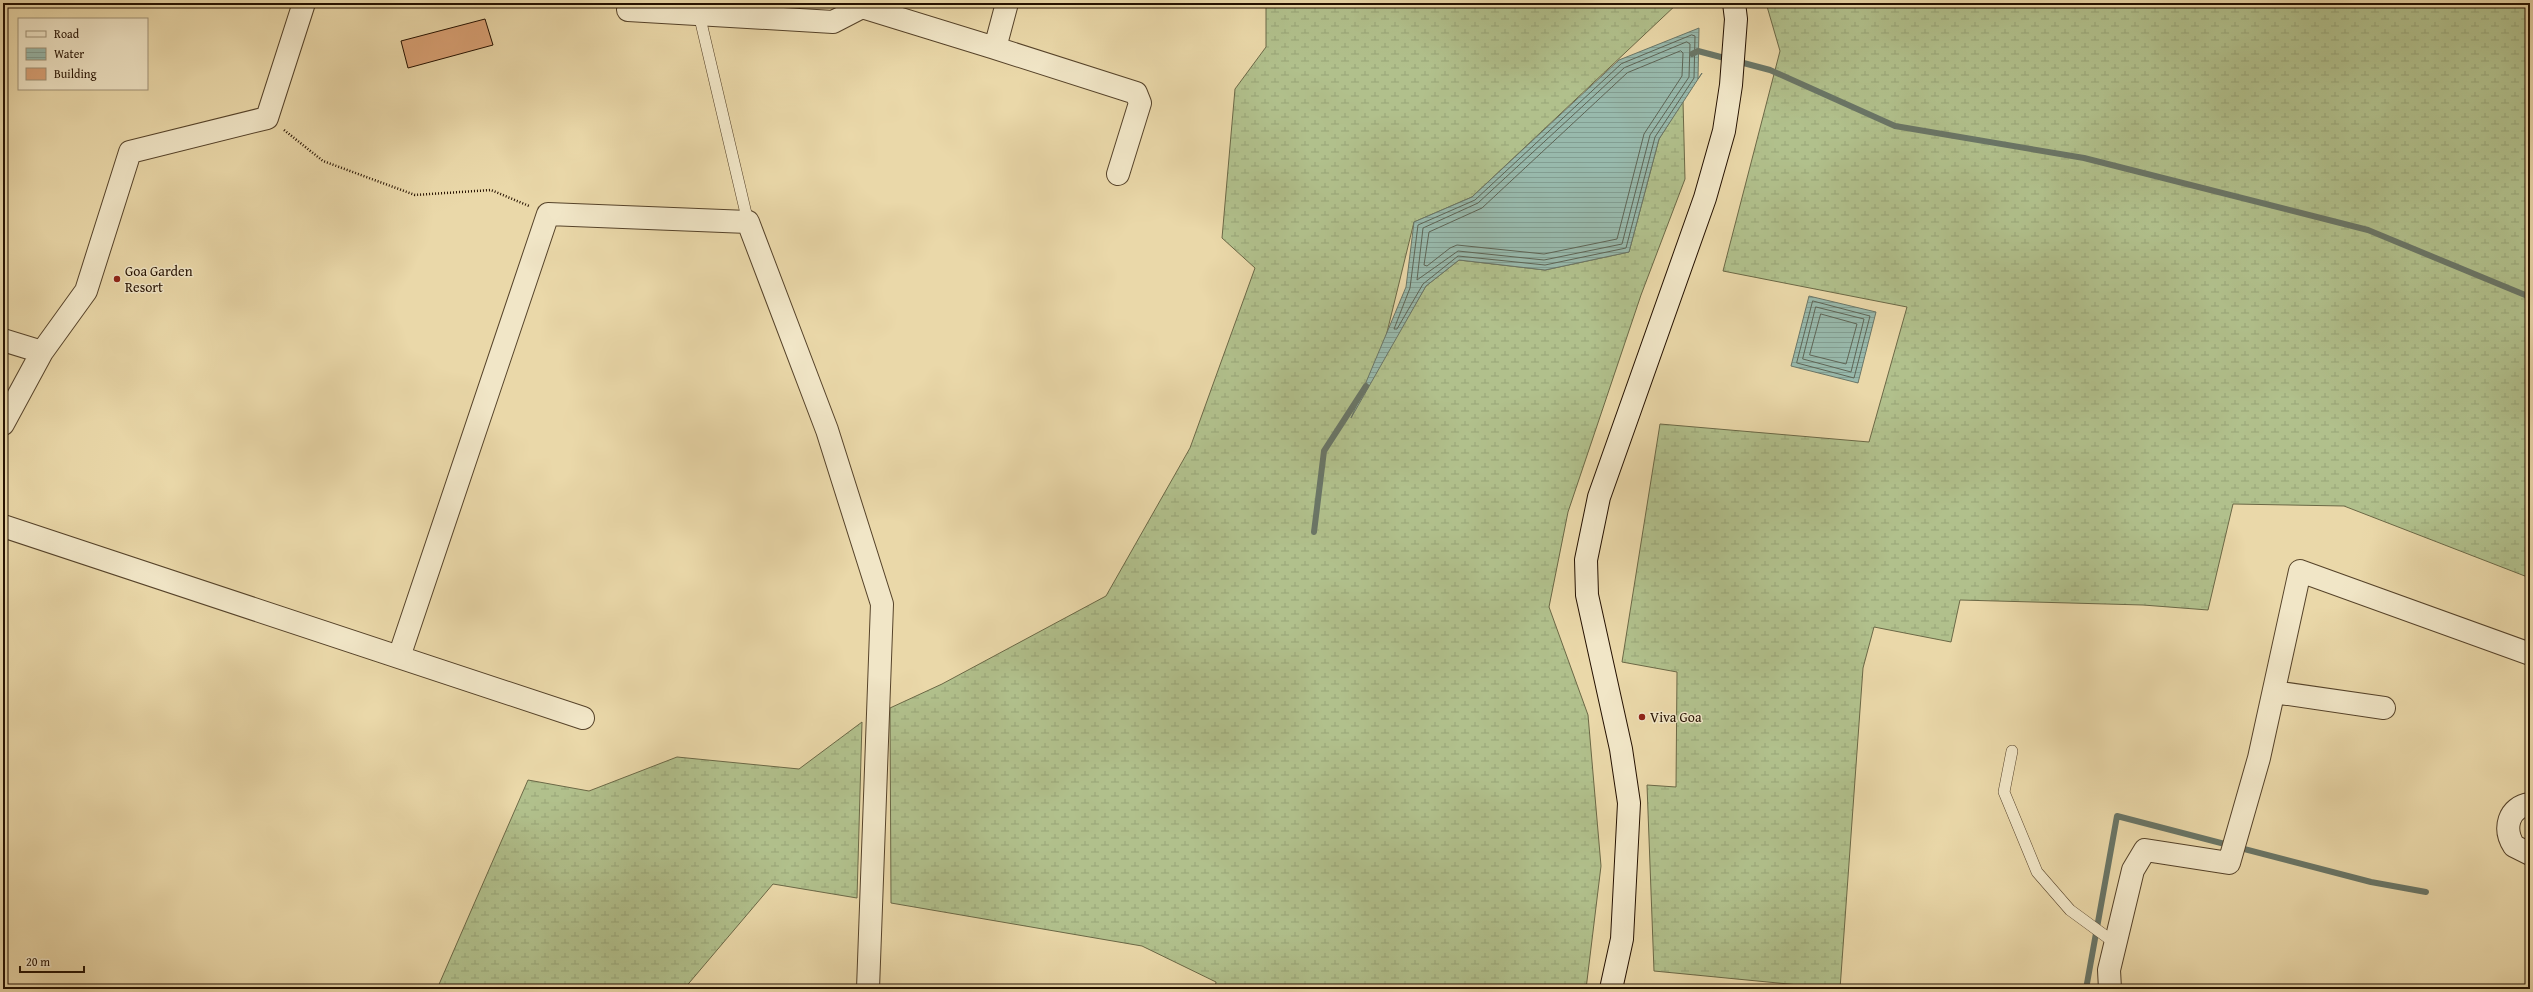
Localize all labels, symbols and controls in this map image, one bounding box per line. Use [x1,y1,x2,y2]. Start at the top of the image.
legend [18,18,148,90]
text: Road [54,25,80,42]
text: Water [54,45,84,62]
text: Building [54,65,97,82]
place label: Goa Garden Resort [125,261,193,297]
marker: Goa Garden Resort [112,274,122,284]
place label: Viva Goa [1650,707,1702,727]
marker: Viva Goa [1637,712,1647,722]
scale bar [20,948,84,974]
text: 20 m [26,953,50,970]

